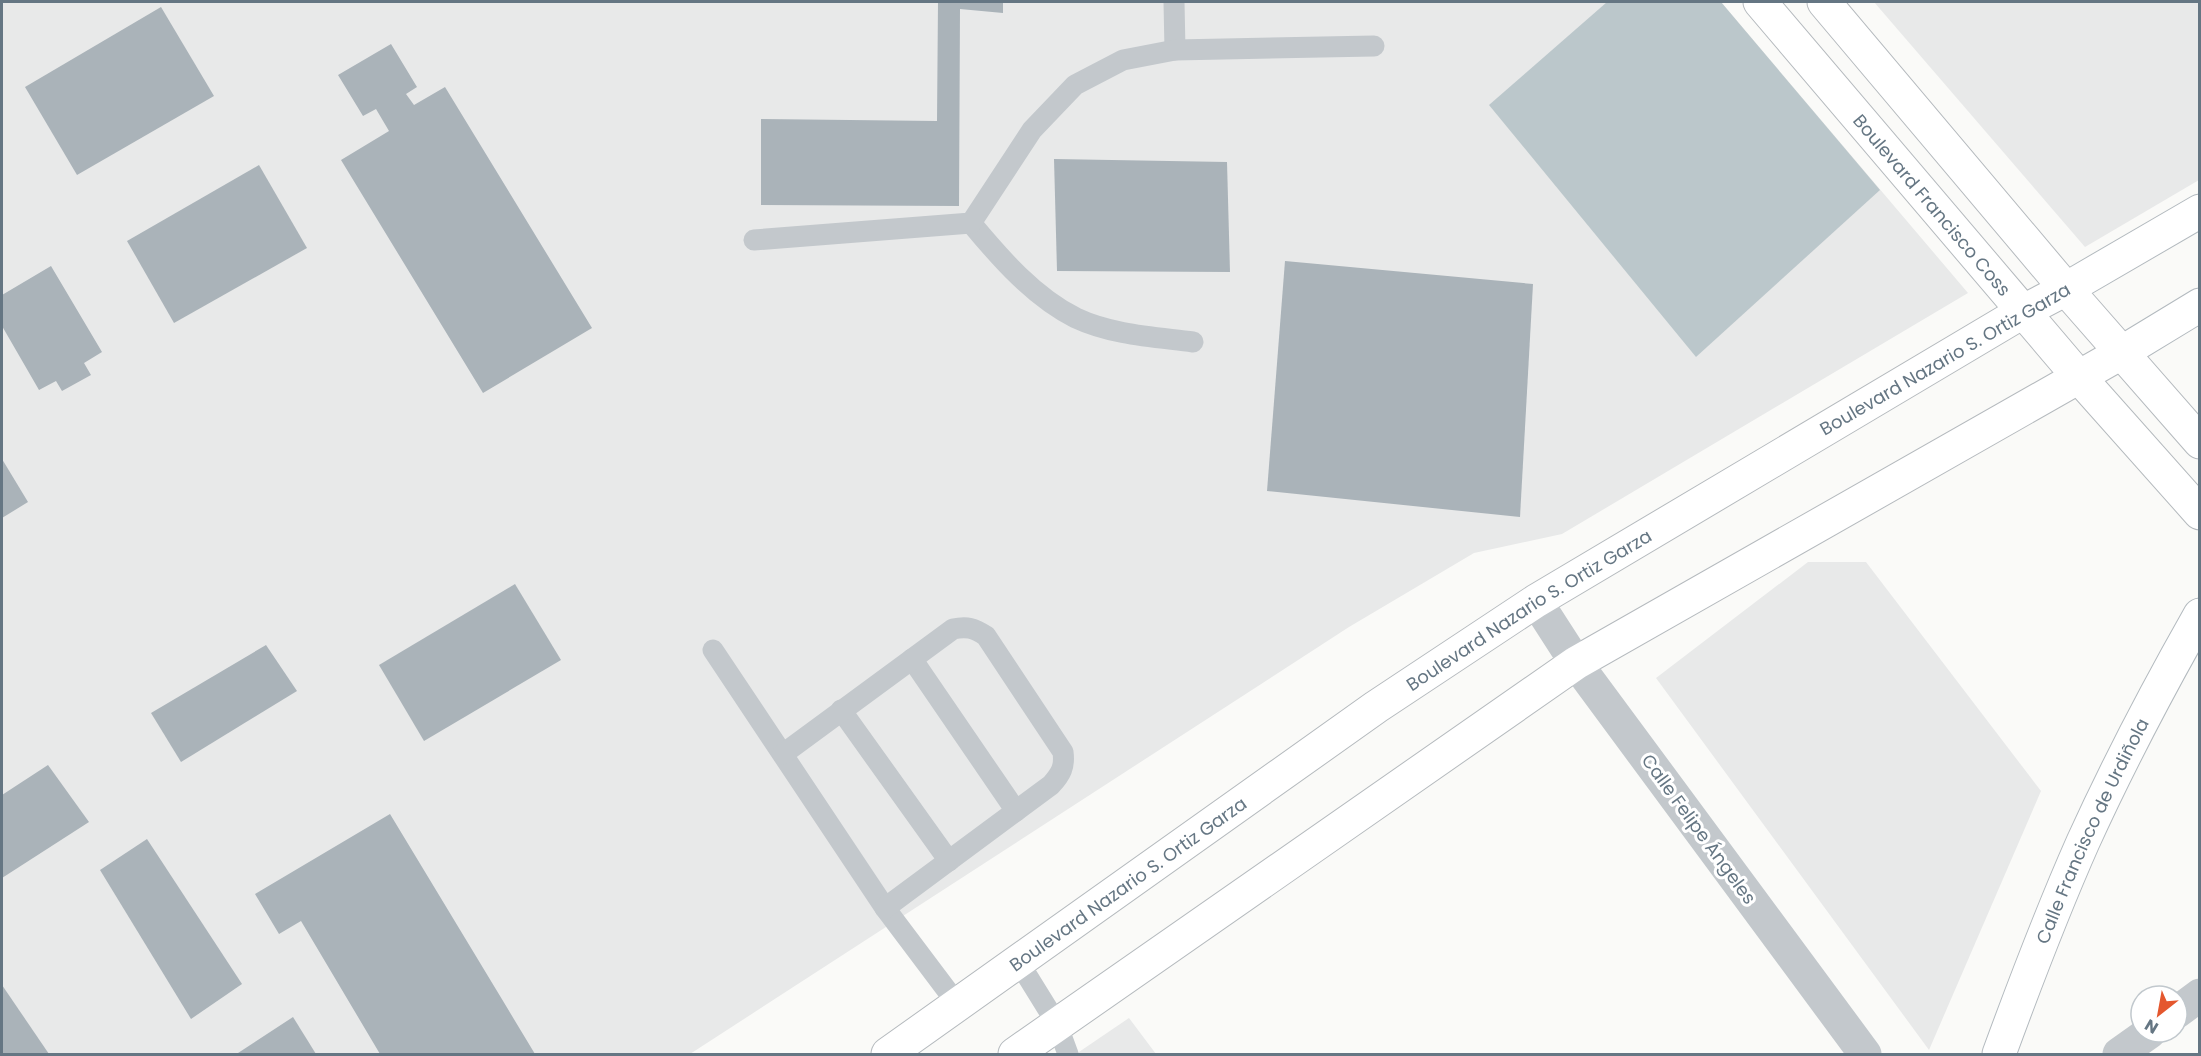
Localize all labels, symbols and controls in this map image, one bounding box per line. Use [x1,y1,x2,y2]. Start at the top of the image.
street label: Boulevard Francisco Coss [1848,108,2017,301]
street label: Boulevard Nazario S. Ortiz Garza [1815,277,2075,441]
street label: Boulevard Nazario S. Ortiz Garza [1401,523,1656,696]
street label: Calle Francisco de Urdiñola [2029,713,2154,947]
street label: Calle Felipe Ángeles [1636,749,1762,909]
street label: Boulevard Nazario S. Ortiz Garza [1004,791,1251,977]
north arrow [2129,984,2189,1044]
text: N [2140,1013,2163,1039]

